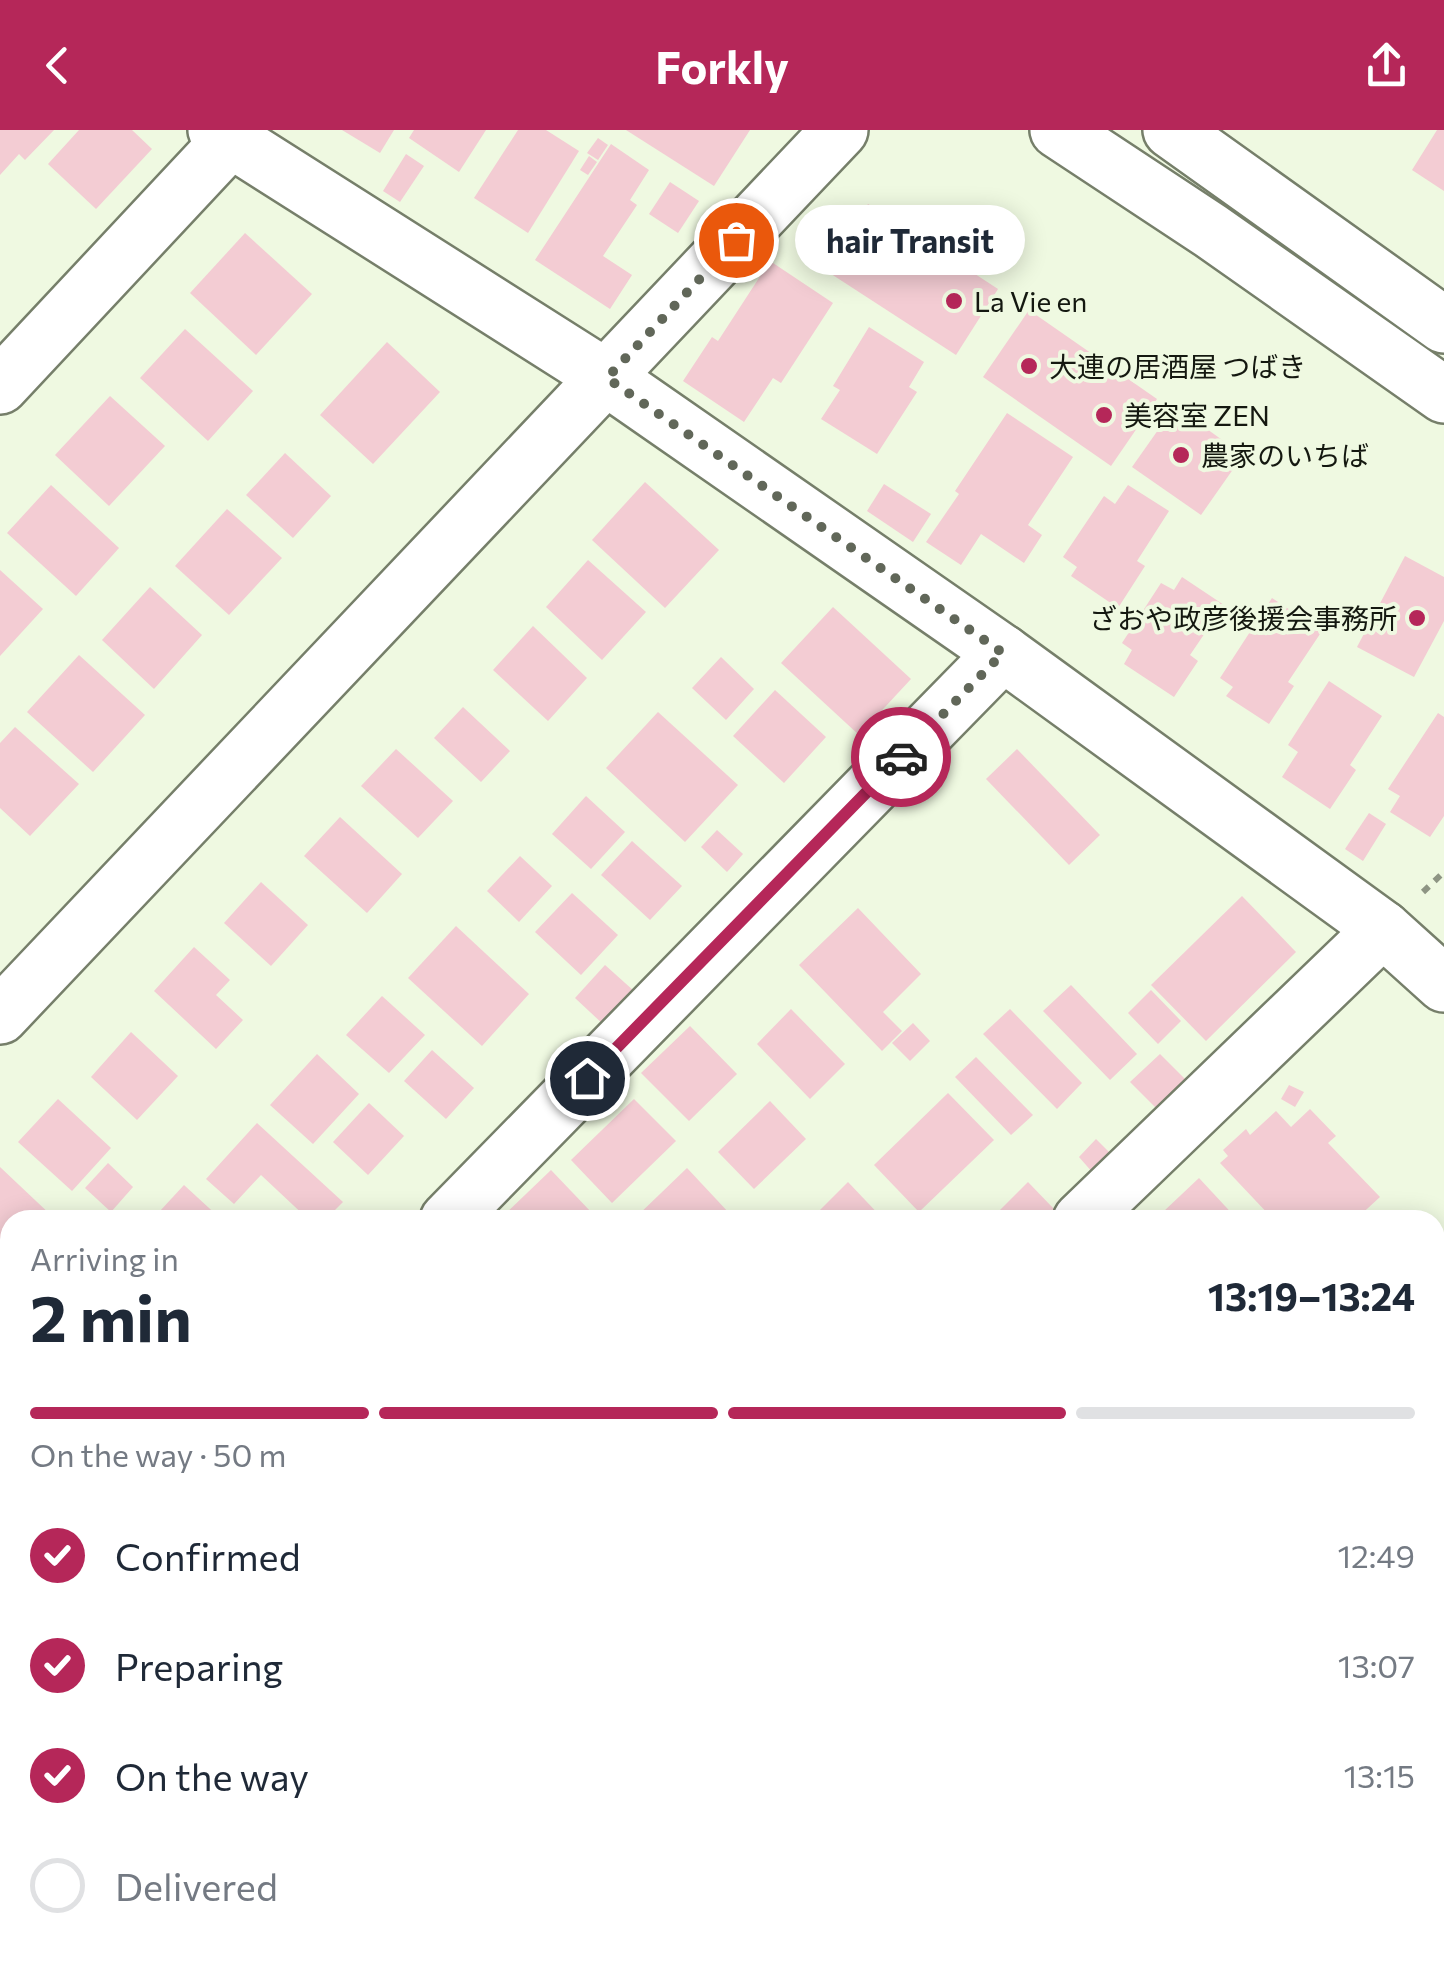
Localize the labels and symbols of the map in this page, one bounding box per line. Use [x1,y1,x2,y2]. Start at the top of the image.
pin [694,198,779,283]
callout: hair Transit [796,205,1026,275]
place label: La Vie en [974,284,1087,318]
marker: La Vie en [943,290,965,312]
place label: 大連の居酒屋 つばき [1049,349,1306,383]
marker: 大連の居酒屋 つばき [1018,355,1040,377]
place label: 美容室 ZEN [1124,398,1270,432]
marker: 美容室 ZEN [1093,404,1115,426]
place label: 農家のいちば [1201,438,1369,472]
marker: 農家のいちば [1170,444,1192,466]
place label: ざおや政彦後援会事務所 [1089,601,1397,635]
marker: ざおや政彦後援会事務所 [1406,607,1428,629]
courier [851,707,951,807]
pin [545,1036,630,1121]

